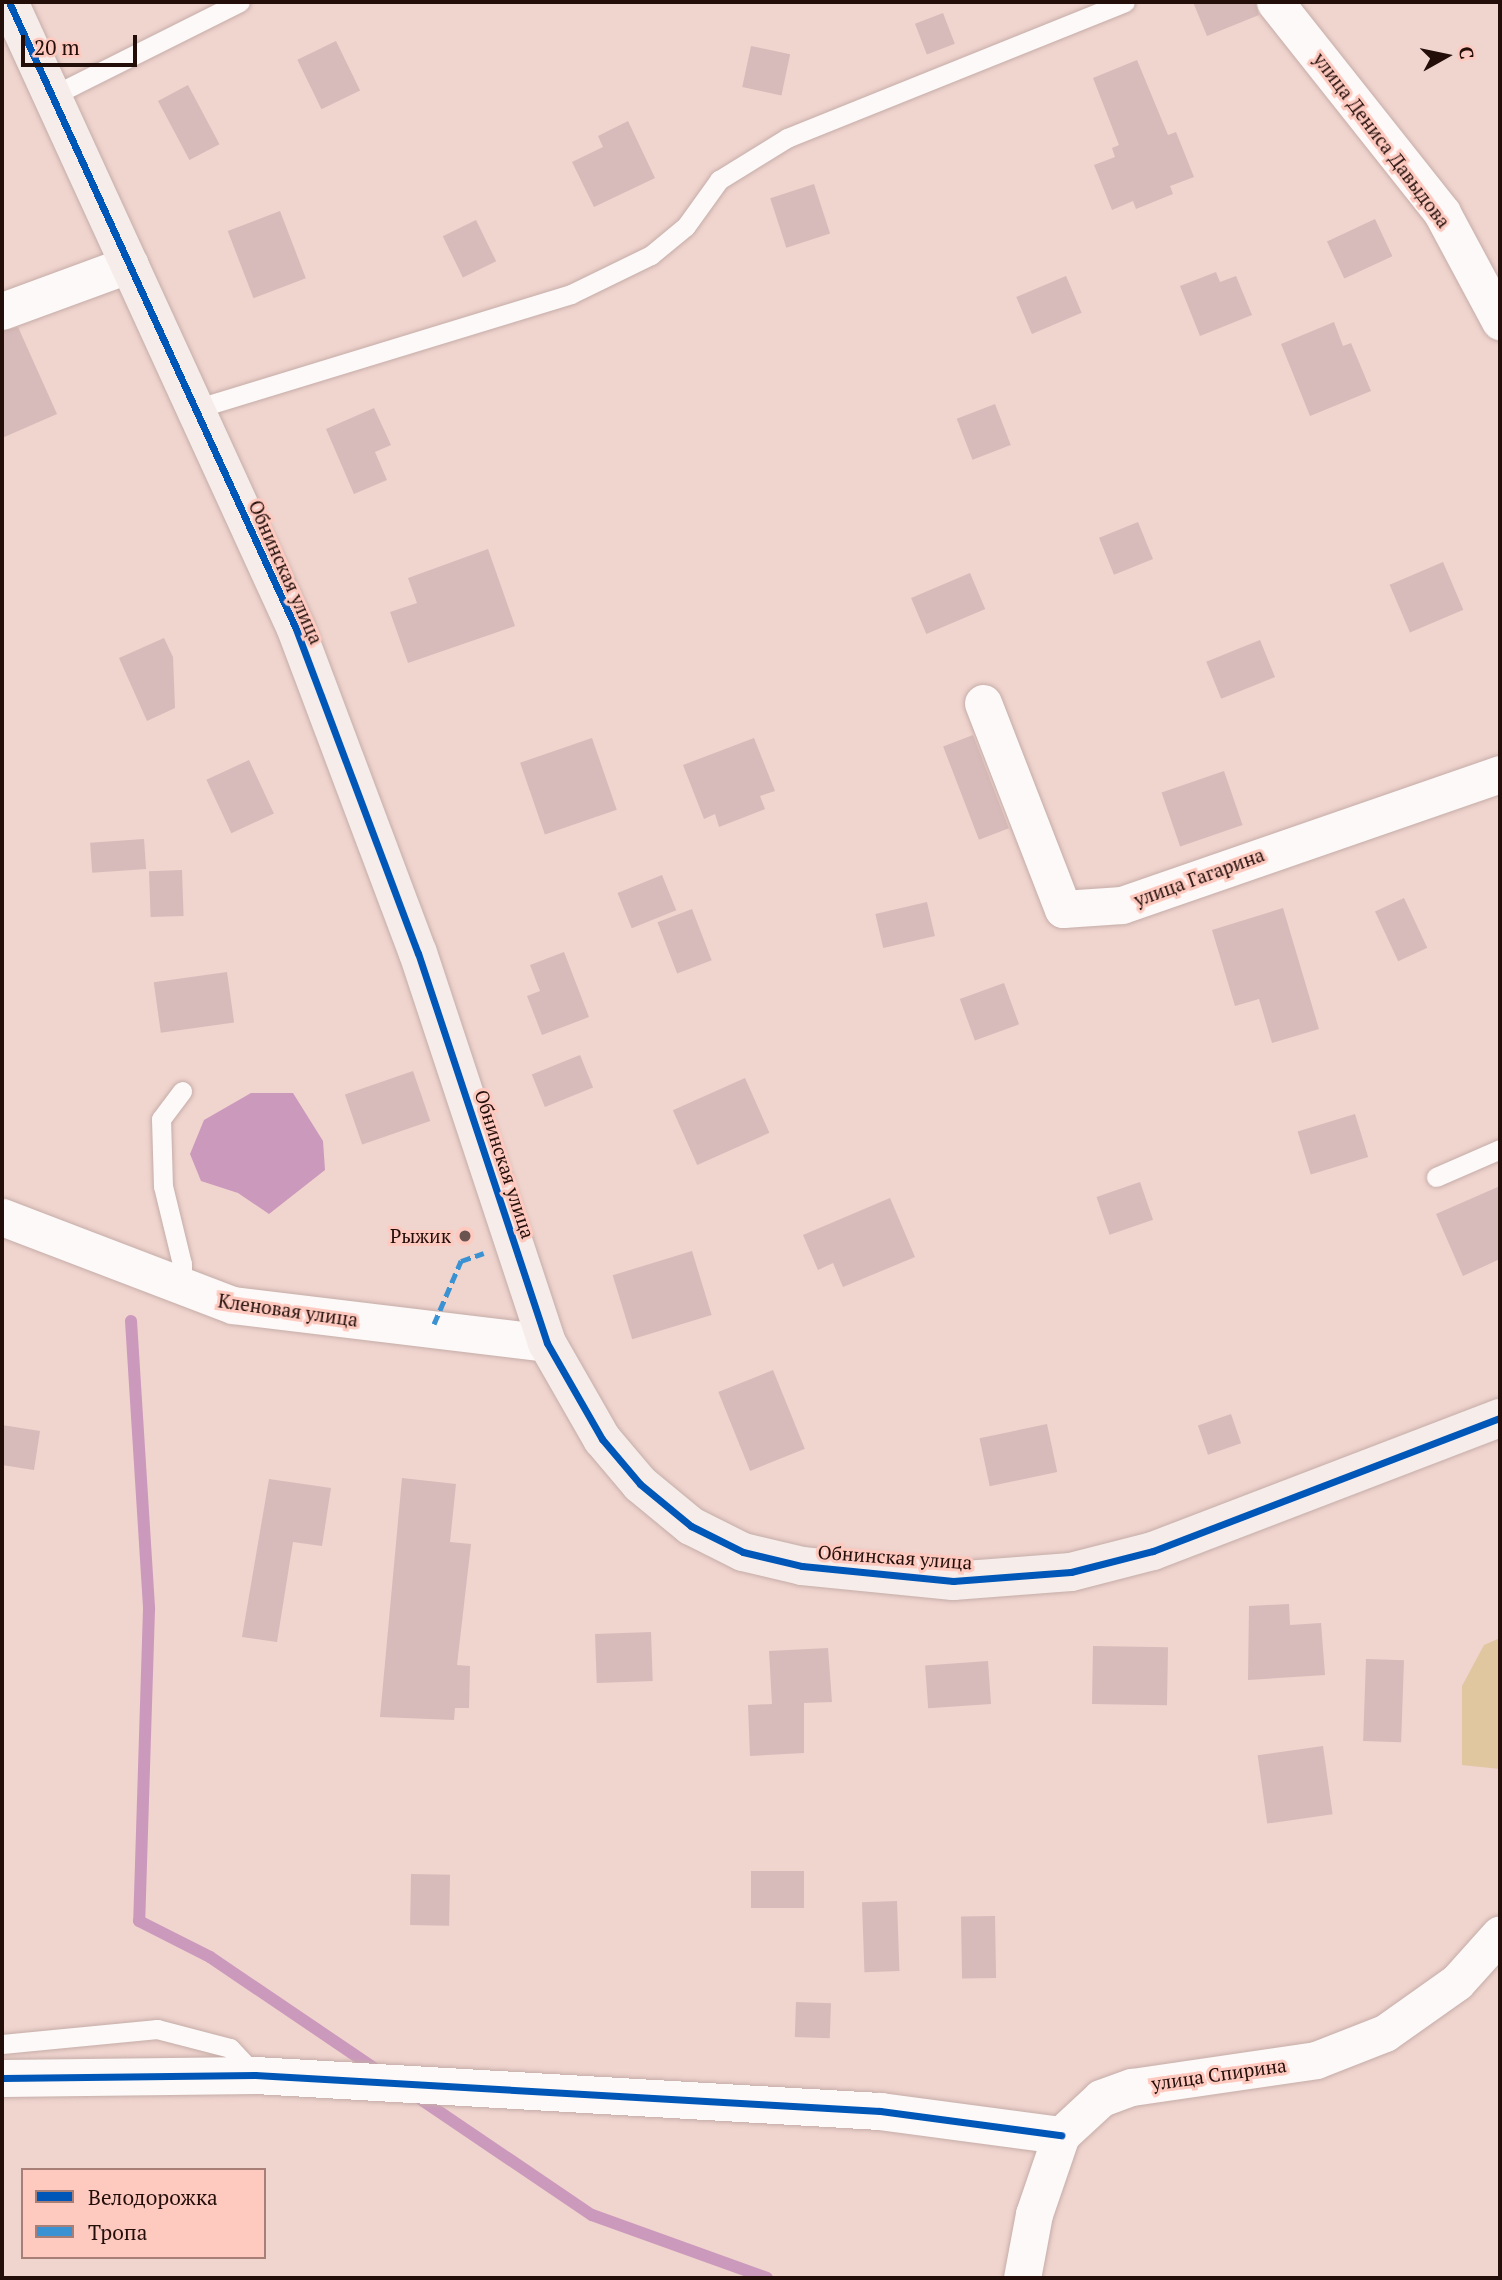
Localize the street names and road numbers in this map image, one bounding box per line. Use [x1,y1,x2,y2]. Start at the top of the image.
street label: улица Дениса Давыдова [1309,48,1455,232]
street label: Обнинская улица [244,497,328,647]
street label: улица Гагарина [1131,843,1267,911]
street label: Обнинская улица [470,1087,540,1241]
street label: Кленовая улица [217,1289,359,1331]
street label: Обнинская улица [817,1540,973,1574]
street label: улица Спирина [1150,2053,1288,2095]

